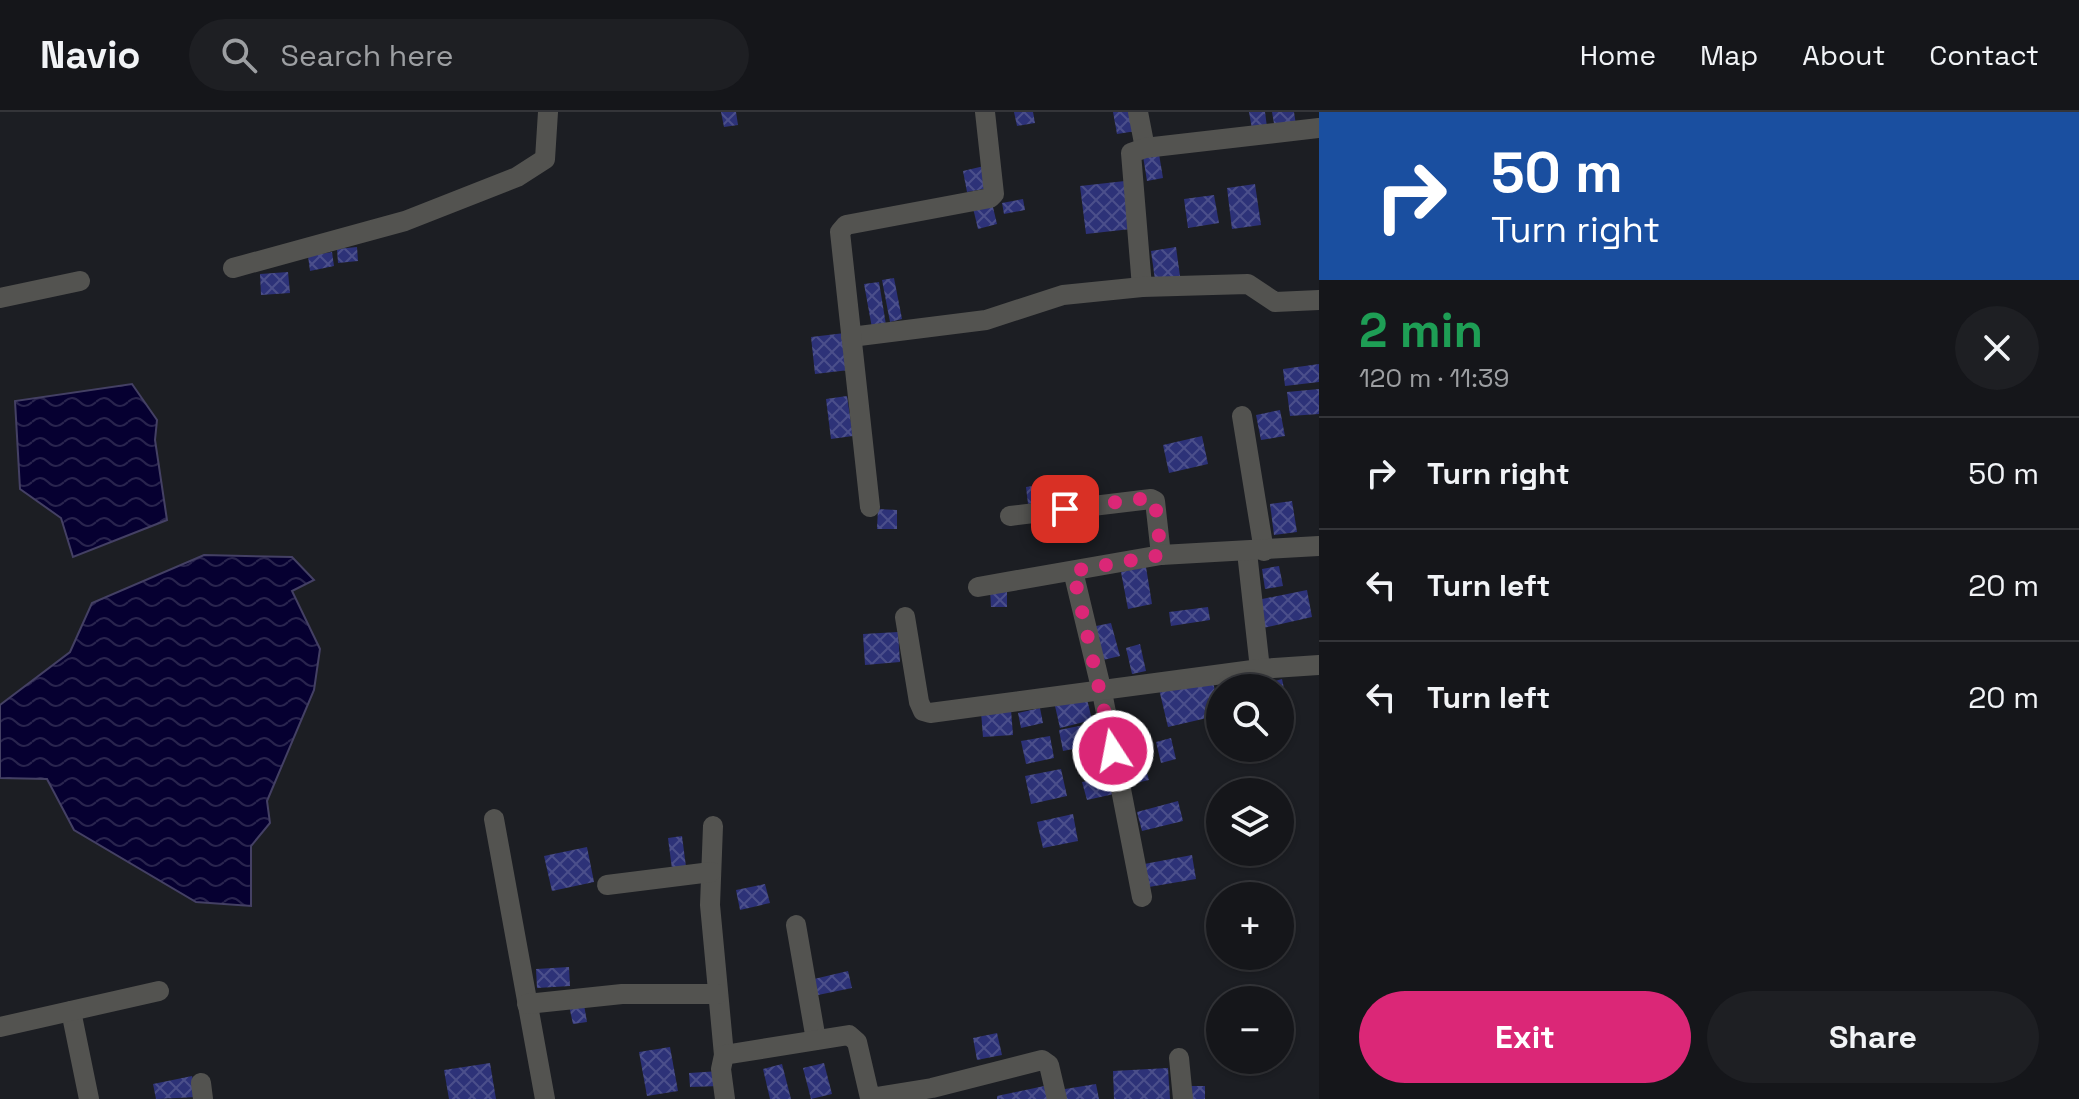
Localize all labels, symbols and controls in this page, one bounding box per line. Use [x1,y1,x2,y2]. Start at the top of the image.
search box [189,19,749,91]
text: Navio [40,31,141,79]
icon: search [217,33,261,77]
text: Search here [281,36,453,75]
text: Home [1580,37,1656,73]
text: Map [1700,37,1758,73]
text: About [1802,37,1885,73]
text: Contact [1929,37,2039,73]
text: 50 m [1491,137,1623,208]
icon: right [1359,144,1463,248]
text: Turn right [1491,207,1660,253]
text: 2 min [1359,300,1483,361]
button: close [1955,306,2039,390]
text: 120 m · 11:39 [1359,361,1509,395]
icon: right [1359,451,1403,495]
text: Turn right [1427,454,1570,493]
text: 50 m [1968,454,2039,493]
pin [1031,475,1099,543]
icon: arrive [1043,487,1087,531]
icon: left [1359,563,1403,607]
text: Turn left [1427,566,1550,605]
text: 20 m [1968,566,2039,605]
map controls [1206,674,1294,1074]
button: search [1206,674,1294,762]
icon: left [1359,675,1403,719]
text: Turn left [1427,678,1550,717]
text: 20 m [1968,678,2039,717]
position arrow [1071,709,1155,793]
button: layers [1206,778,1294,866]
button: + [1206,882,1294,970]
button: − [1206,986,1294,1074]
button: Exit [1359,991,1691,1083]
button: Share [1707,991,2039,1083]

